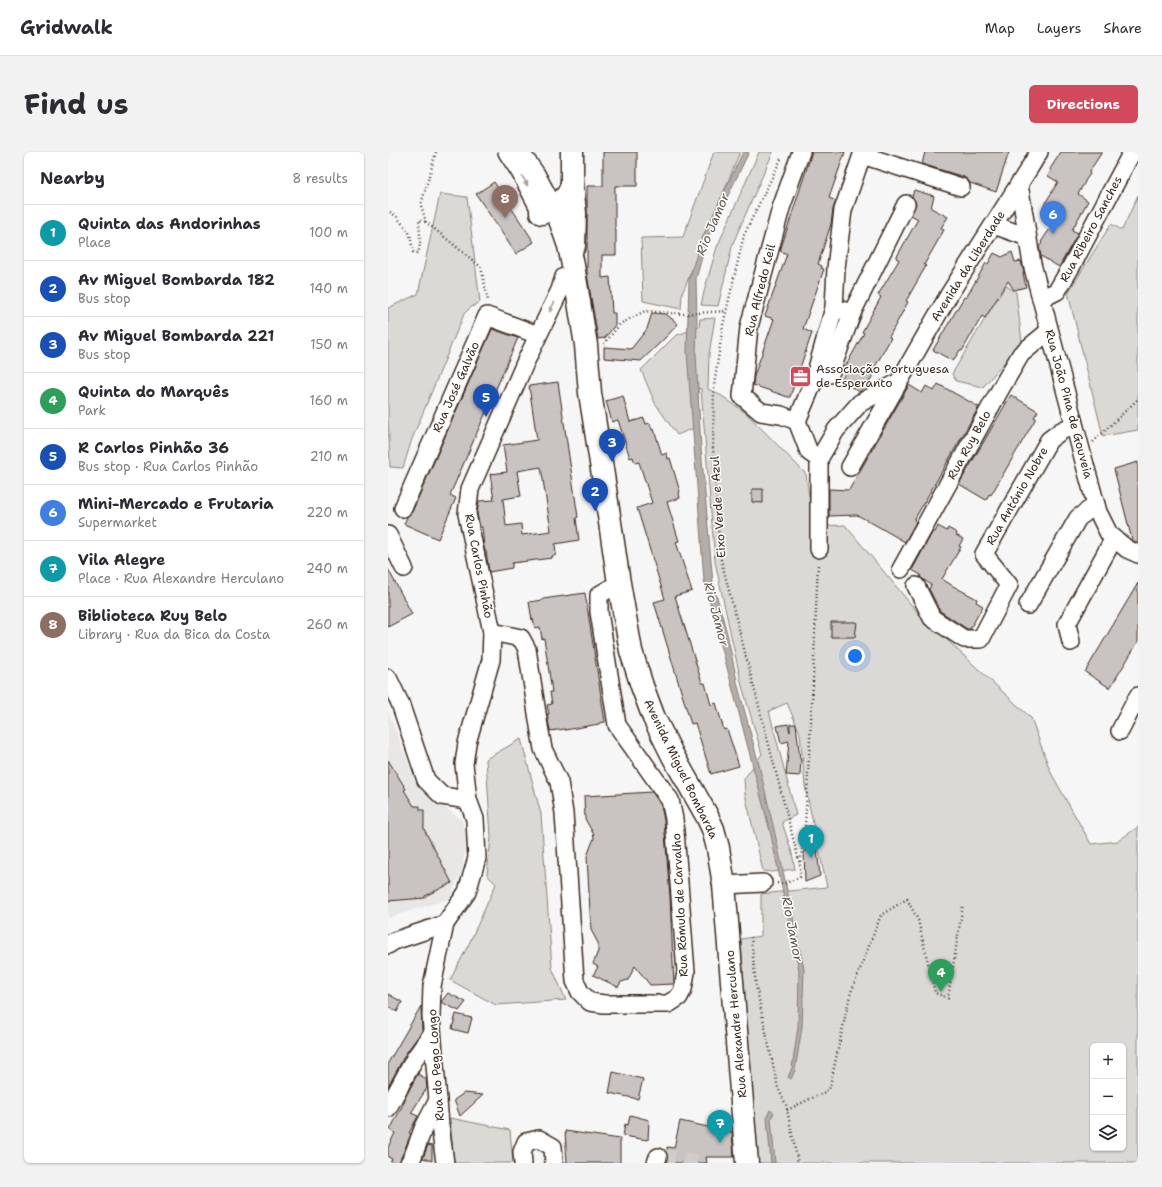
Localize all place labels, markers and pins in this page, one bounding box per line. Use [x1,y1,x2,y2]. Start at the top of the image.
pin: 8 [492,185,518,218]
pin: 6 [1040,201,1066,234]
place label: Associação Portuguesa de Esperanto [816,361,950,391]
office icon: Associação Portuguesa de Esperanto [787,363,813,389]
pin: 5 [473,384,499,417]
pin: 3 [599,429,625,462]
pin: 2 [582,478,608,511]
pin: 1 [798,825,824,858]
pin: 4 [928,959,954,992]
pin: 7 [707,1110,733,1143]

